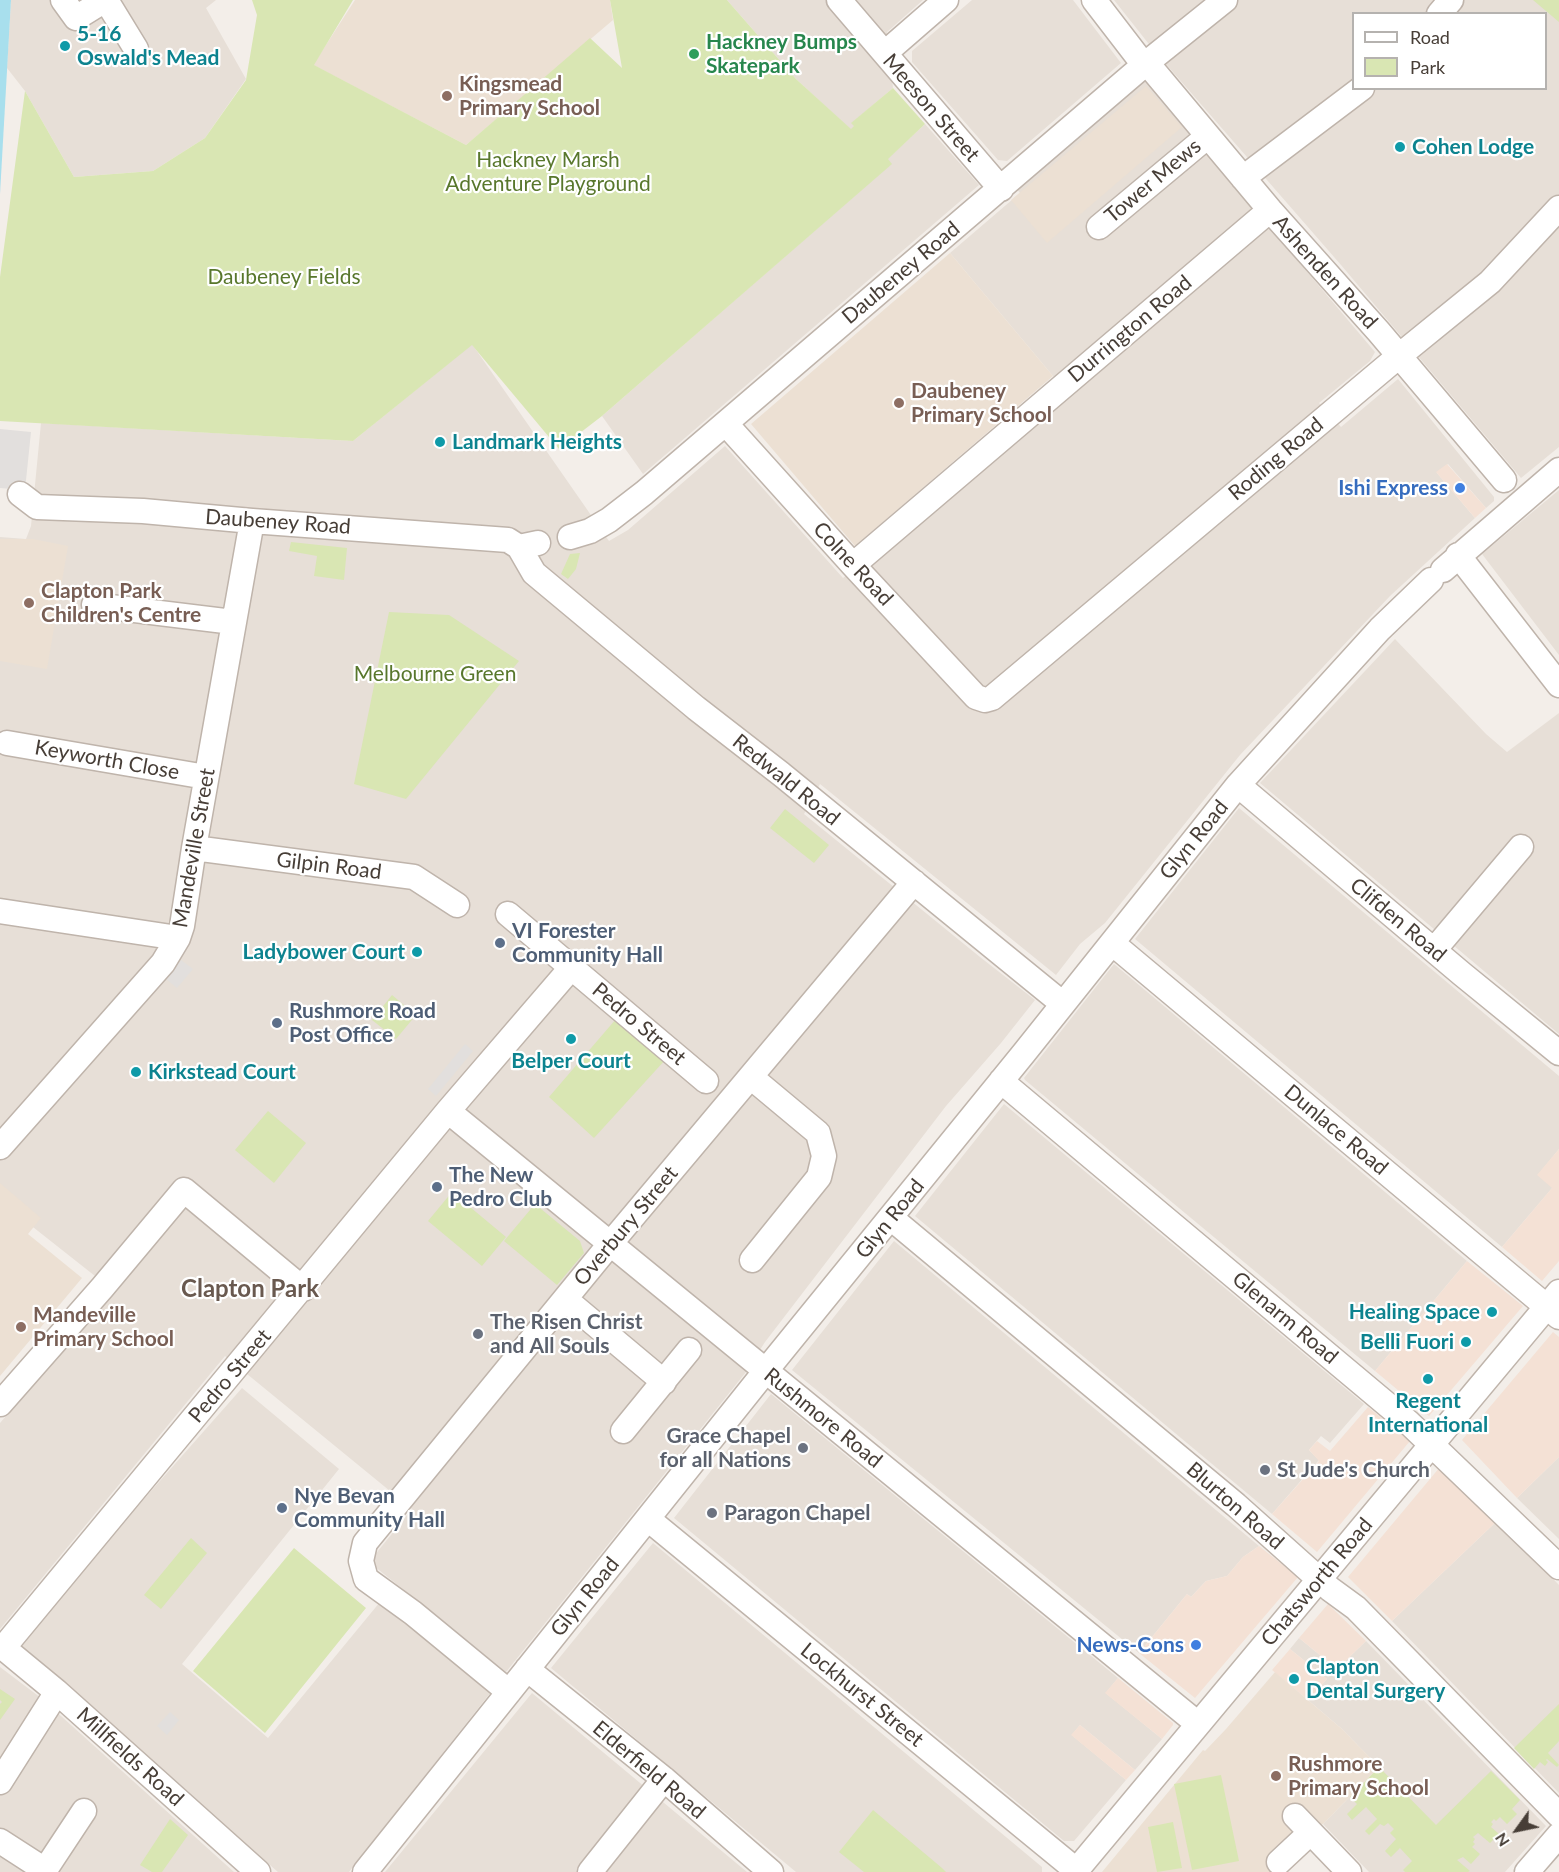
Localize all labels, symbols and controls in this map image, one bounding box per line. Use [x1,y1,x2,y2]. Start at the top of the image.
legend [1352,12,1547,90]
place label: 5-16 Oswald's Mead [77,21,219,71]
text: Road [1410,26,1450,48]
place label: Hackney Bumps Skatepark [706,29,857,79]
marker: 5-16 Oswald's Mead [58,39,72,53]
marker: Hackney Bumps Skatepark [687,47,701,61]
street label: Meeson Street [877,49,985,167]
text: Park [1410,56,1445,78]
place label: Kingsmead Primary School [459,71,600,121]
marker: Kingsmead Primary School [440,89,454,103]
street label: Tower Mews [1100,134,1206,228]
place label: Cohen Lodge [1412,134,1534,160]
marker: Cohen Lodge [1393,140,1407,154]
park label: Hackney Marsh Adventure Playground [445,147,651,197]
street label: Ashenden Road [1267,210,1383,334]
street label: Daubeney Road [837,216,965,330]
park label: Daubeney Fields [207,264,361,290]
street label: Durrington Road [1063,270,1197,388]
place label: Daubeney Primary School [911,378,1052,428]
marker: Daubeney Primary School [892,396,906,410]
street label: Roding Road [1224,412,1328,506]
place label: Landmark Heights [452,429,622,455]
marker: Landmark Heights [433,435,447,449]
place label: Ishi Express [1338,475,1448,501]
marker: Ishi Express [1453,481,1467,495]
street label: Daubeney Road [204,504,352,540]
street label: Colne Road [808,517,898,611]
place label: Clapton Park Children's Centre [41,578,201,628]
marker: Clapton Park Children's Centre [22,596,36,610]
park label: Melbourne Green [354,661,516,687]
street label: Redwald Road [727,729,845,831]
street label: Keyworth Close [33,735,181,785]
street label: Mandeville Street [168,766,220,930]
street label: Glyn Road [1154,795,1234,885]
street label: Gilpin Road [275,847,383,885]
street label: Clifden Road [1345,873,1451,967]
place label: VI Forester Community Hall [512,918,663,968]
marker: VI Forester Community Hall [493,936,507,950]
place label: Ladybower Court [243,939,405,965]
marker: Ladybower Court [410,945,424,959]
street label: Pedro Street [587,977,691,1071]
place label: Rushmore Road Post Office [289,998,436,1048]
marker: Rushmore Road Post Office [270,1016,284,1030]
marker: Belper Court [564,1032,578,1046]
place label: Belper Court [511,1048,631,1074]
place label: Kirkstead Court [148,1059,296,1085]
marker: Kirkstead Court [129,1065,143,1079]
street label: Dunlace Road [1279,1079,1393,1181]
street label: Overbury Street [569,1161,683,1291]
place label: The New Pedro Club [449,1162,552,1212]
street label: Glyn Road [850,1174,930,1264]
marker: The New Pedro Club [430,1180,444,1194]
street label: Glenarm Road [1227,1266,1343,1370]
district label: Clapton Park [181,1275,319,1303]
place label: Healing Space [1349,1299,1480,1325]
place label: Mandeville Primary School [33,1302,174,1352]
marker: Healing Space [1485,1305,1499,1319]
place label: The Risen Christ and All Souls [490,1309,643,1359]
marker: Mandeville Primary School [14,1320,28,1334]
street label: Pedro Street [183,1324,277,1428]
marker: The Risen Christ and All Souls [471,1327,485,1341]
place label: Belli Fuori [1360,1329,1454,1355]
marker: Belli Fuori [1459,1335,1473,1349]
street label: Rushmore Road [759,1363,887,1473]
marker: Regent International [1421,1372,1435,1386]
place label: Regent International [1368,1388,1488,1438]
place label: Grace Chapel for all Nations [659,1423,791,1473]
marker: Grace Chapel for all Nations [796,1441,810,1455]
street label: Blurton Road [1181,1457,1289,1555]
place label: St Jude's Church [1277,1457,1430,1483]
marker: St Jude's Church [1258,1463,1272,1477]
place label: Nye Bevan Community Hall [294,1483,445,1533]
place label: Paragon Chapel [724,1500,870,1526]
marker: Nye Bevan Community Hall [275,1501,289,1515]
marker: Paragon Chapel [705,1506,719,1520]
street label: Chatsworth Road [1256,1513,1378,1651]
street label: Glyn Road [545,1552,625,1642]
place label: News-Cons [1076,1632,1184,1658]
street label: Lockhurst Street [795,1638,929,1752]
marker: News-Cons [1189,1638,1203,1652]
place label: Clapton Dental Surgery [1306,1654,1445,1704]
marker: Clapton Dental Surgery [1287,1672,1301,1686]
street label: Millfields Road [71,1702,189,1812]
street label: Elderfield Road [588,1716,710,1824]
place label: Rushmore Primary School [1288,1751,1429,1801]
marker: Rushmore Primary School [1269,1769,1283,1783]
north arrow [1487,1800,1547,1860]
text: N [1490,1830,1513,1850]

